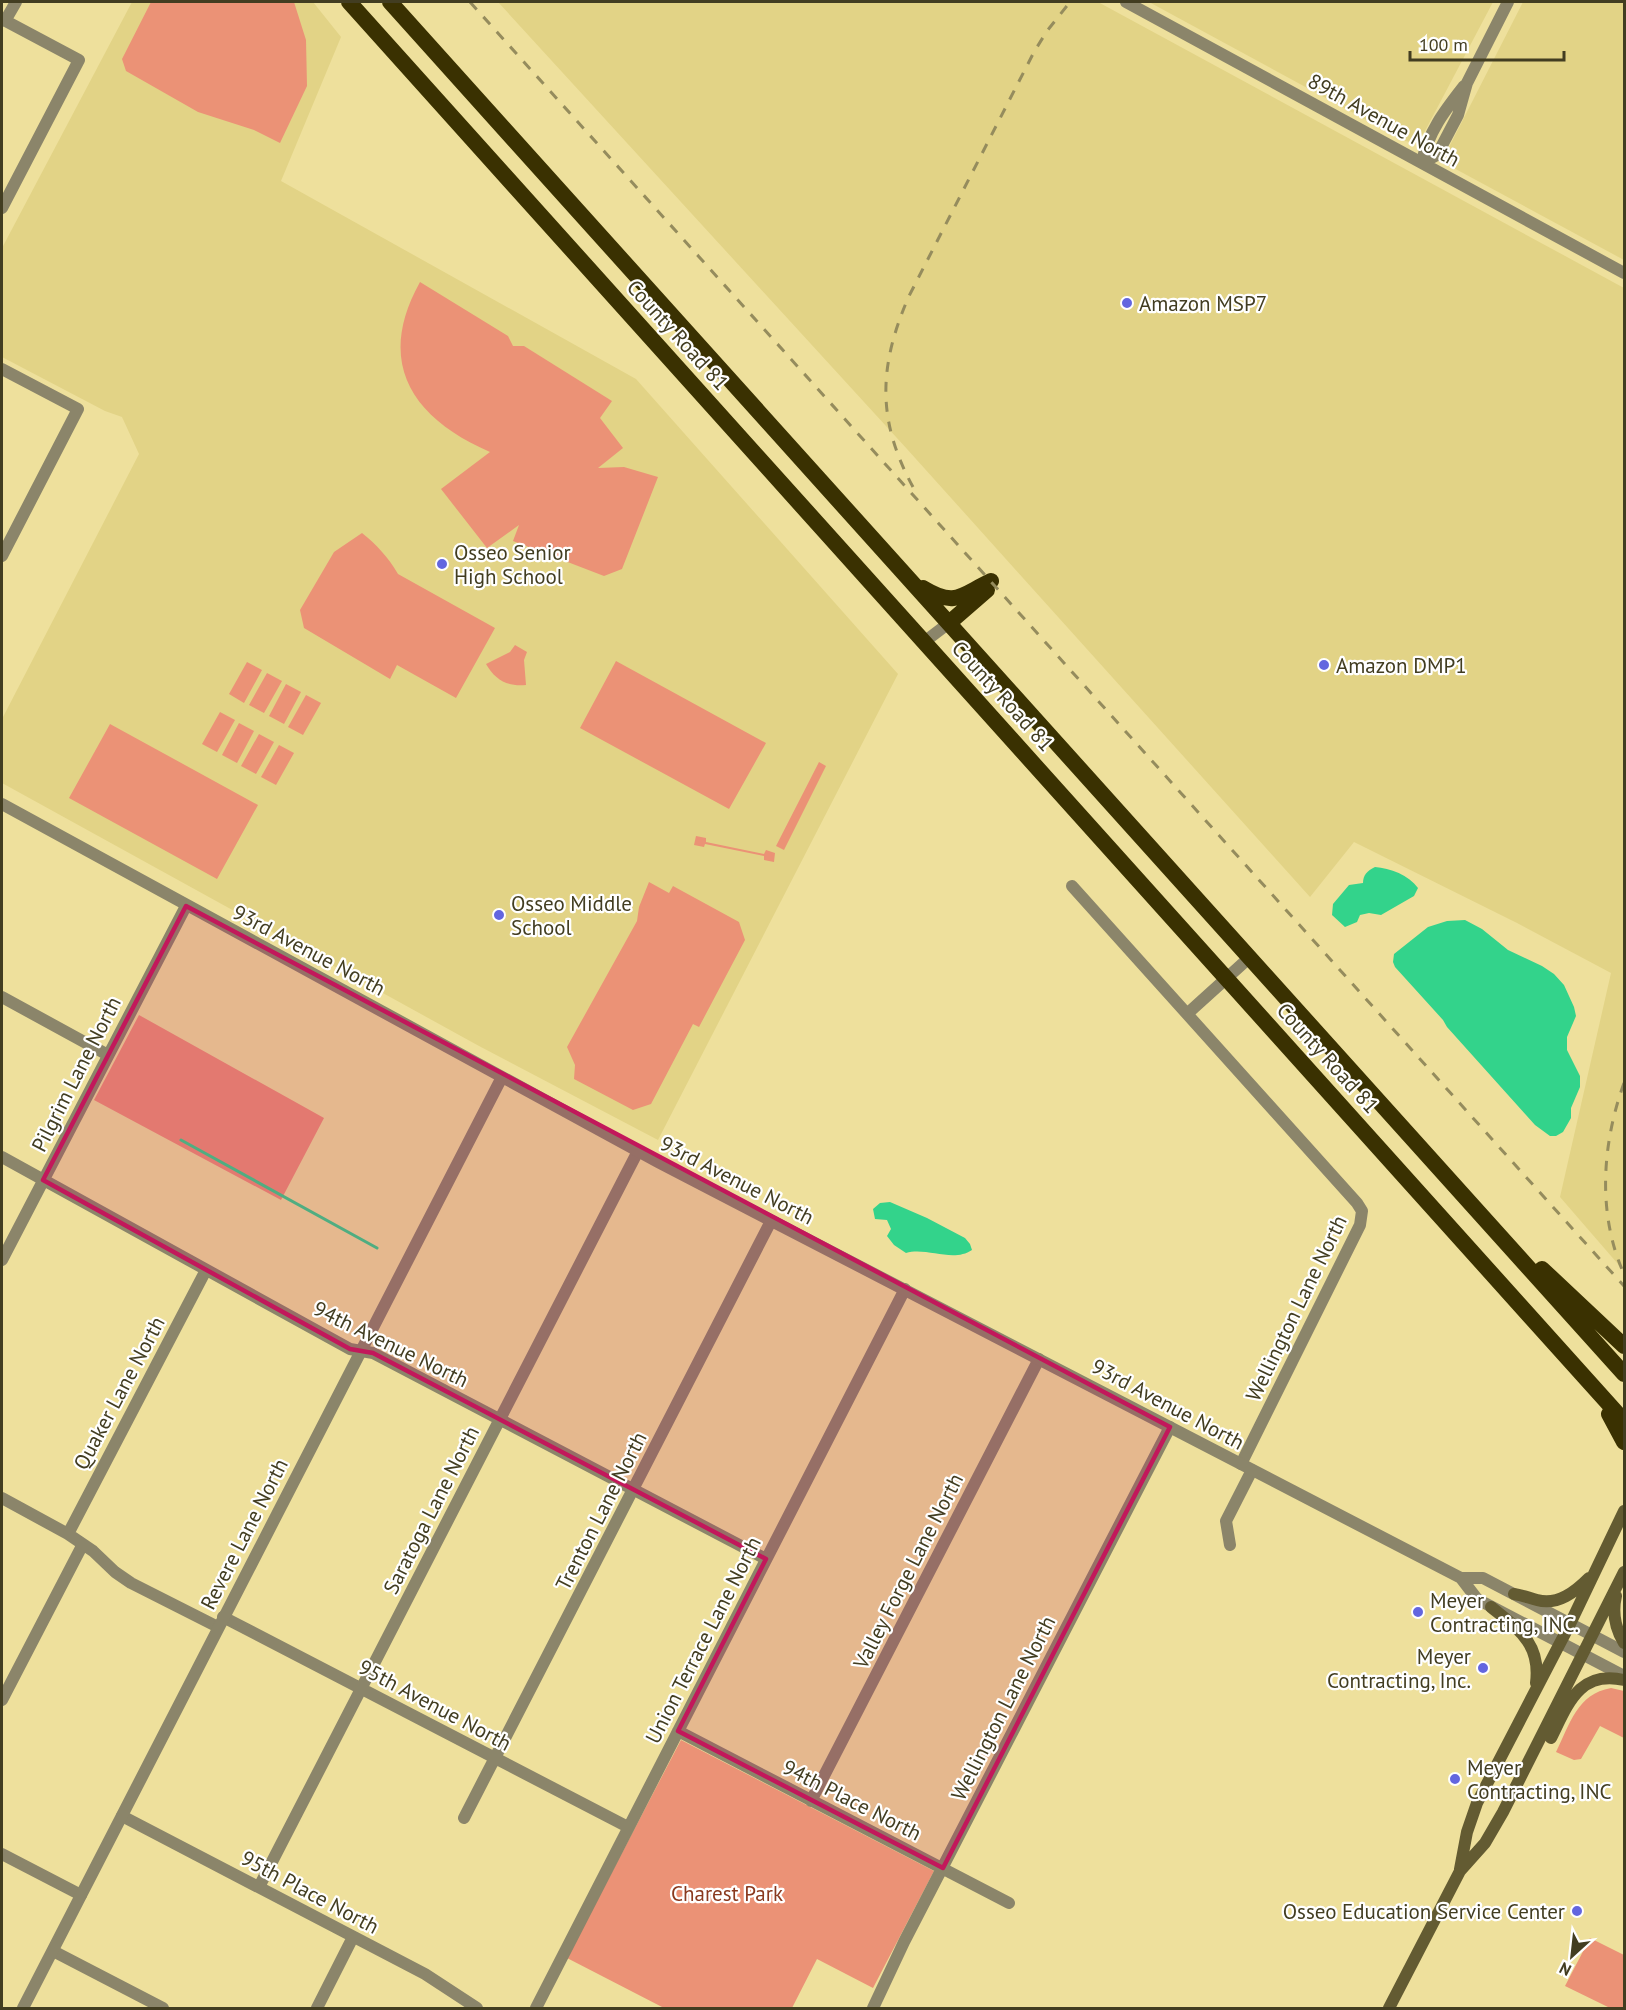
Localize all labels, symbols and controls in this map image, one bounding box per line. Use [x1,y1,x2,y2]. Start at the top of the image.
scale bar [1410,24,1564,62]
text: 100 m [1419,33,1468,56]
street label: 89th Avenue North [1303,67,1465,173]
street label: County Road 81 [621,274,735,396]
place label: Amazon MSP7 [1139,290,1267,317]
marker: Amazon MSP7 [1120,296,1134,310]
place label: Osseo Senior High School [454,539,571,590]
marker: Osseo Senior High School [435,557,449,571]
street label: County Road 81 [946,635,1060,757]
place label: Amazon DMP1 [1336,652,1467,679]
marker: Amazon DMP1 [1317,658,1331,672]
place label: Osseo Middle School [511,890,632,941]
street label: 93rd Avenue North [228,898,390,1002]
marker: Osseo Middle School [492,908,506,922]
street label: Pilgrim Lane North [25,992,127,1156]
street label: County Road 81 [1271,997,1385,1119]
street label: 93rd Avenue North [655,1130,819,1230]
street label: Wellington Lane North [1239,1211,1353,1405]
street label: 94th Avenue North [309,1295,473,1393]
street label: Quaker Lane North [67,1312,171,1474]
street label: 93rd Avenue North [1087,1352,1249,1456]
street label: Saratoga Lane North [377,1421,485,1599]
street label: Trenton Lane North [549,1427,653,1595]
street label: Revere Lane North [194,1454,294,1614]
street label: Valley Forge Lane North [847,1469,969,1674]
street label: Union Terrace Lane North [639,1532,767,1748]
place label: Meyer Contracting, INC. [1430,1587,1579,1638]
marker: Meyer Contracting, INC. [1411,1605,1425,1619]
street label: Wellington Lane North [945,1611,1061,1805]
place label: Meyer Contracting, Inc. [1327,1643,1471,1694]
street label: 95th Avenue North [354,1653,516,1757]
marker: Meyer Contracting, Inc. [1476,1661,1490,1675]
street label: 94th Place North [778,1753,926,1847]
place label: Meyer Contracting, INC [1467,1754,1612,1805]
marker: Meyer Contracting, INC [1448,1772,1462,1786]
street label: 95th Place North [236,1844,384,1940]
park label: Charest Park [671,1880,783,1907]
place label: Osseo Education Service Center [1283,1898,1565,1925]
marker: Osseo Education Service Center [1570,1904,1584,1918]
north arrow [1542,1926,1602,1986]
text: N [1556,1958,1574,1981]

